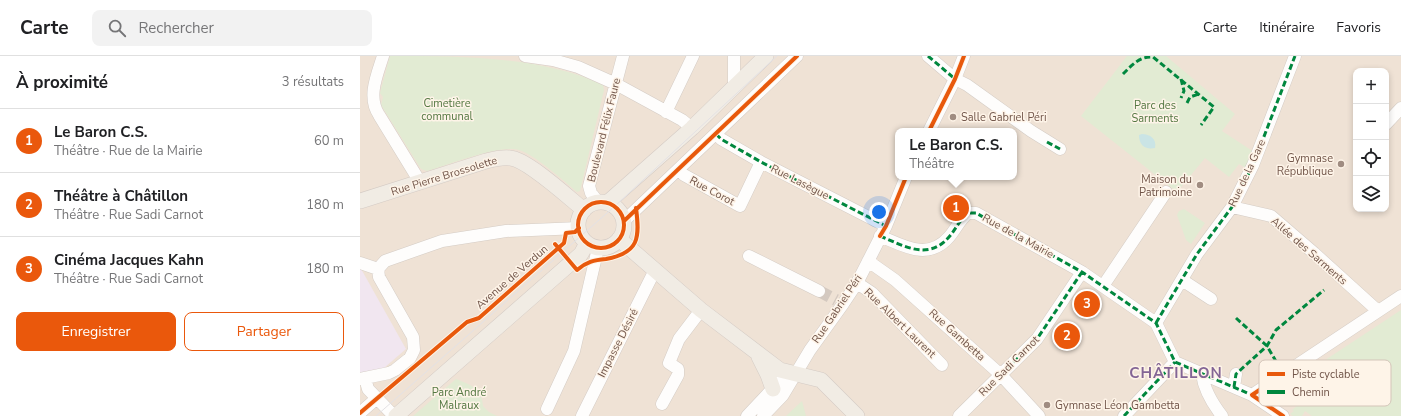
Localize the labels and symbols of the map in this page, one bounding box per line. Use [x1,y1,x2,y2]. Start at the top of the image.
street label: Boulevard Félix Faure [584,76,624,184]
park label: Cimetière communal [421,96,473,124]
park label: Parc des Sarments [1131,98,1179,126]
place label: Salle Gabriel Péri [961,110,1046,125]
marker: Salle Gabriel Péri [948,112,958,122]
street label: Rue de la Gare [1225,137,1269,209]
place label: Gymnase République [1277,151,1333,179]
street label: Rue Pierre Brossolette [389,153,499,199]
marker: Gymnase République [1336,159,1346,169]
street label: Rue Lasègue [768,161,832,203]
place label: Maison du Patrimoine [1139,172,1192,200]
street label: Rue Corot [687,173,737,209]
marker: Maison du Patrimoine [1195,180,1205,190]
pin: 1 [943,193,969,223]
your location [869,202,889,222]
street label: Rue de la Mairie [980,210,1056,262]
street label: Allée des Sarments [1268,214,1350,288]
street label: Avenue de Verdun [473,242,551,312]
street label: Rue Gabriel Péri [808,272,866,346]
street label: Rue Albert Laurent [861,285,939,361]
pin: 3 [1074,289,1100,319]
street label: Impasse Désiré [594,306,642,380]
street label: Rue Gambetta [926,306,989,364]
pin: 2 [1054,321,1080,351]
street label: Rue Sadi Carnot [976,332,1043,399]
legend [1259,360,1391,406]
district label: CHÂTILLON [1129,363,1223,383]
text: Piste cyclable [1292,367,1360,382]
park label: Parc André Malraux [432,385,487,413]
text: Chemin [1292,385,1330,400]
place label: Gymnase Léon Gambetta [1055,398,1180,413]
marker: Gymnase Léon Gambetta [1042,400,1052,410]

